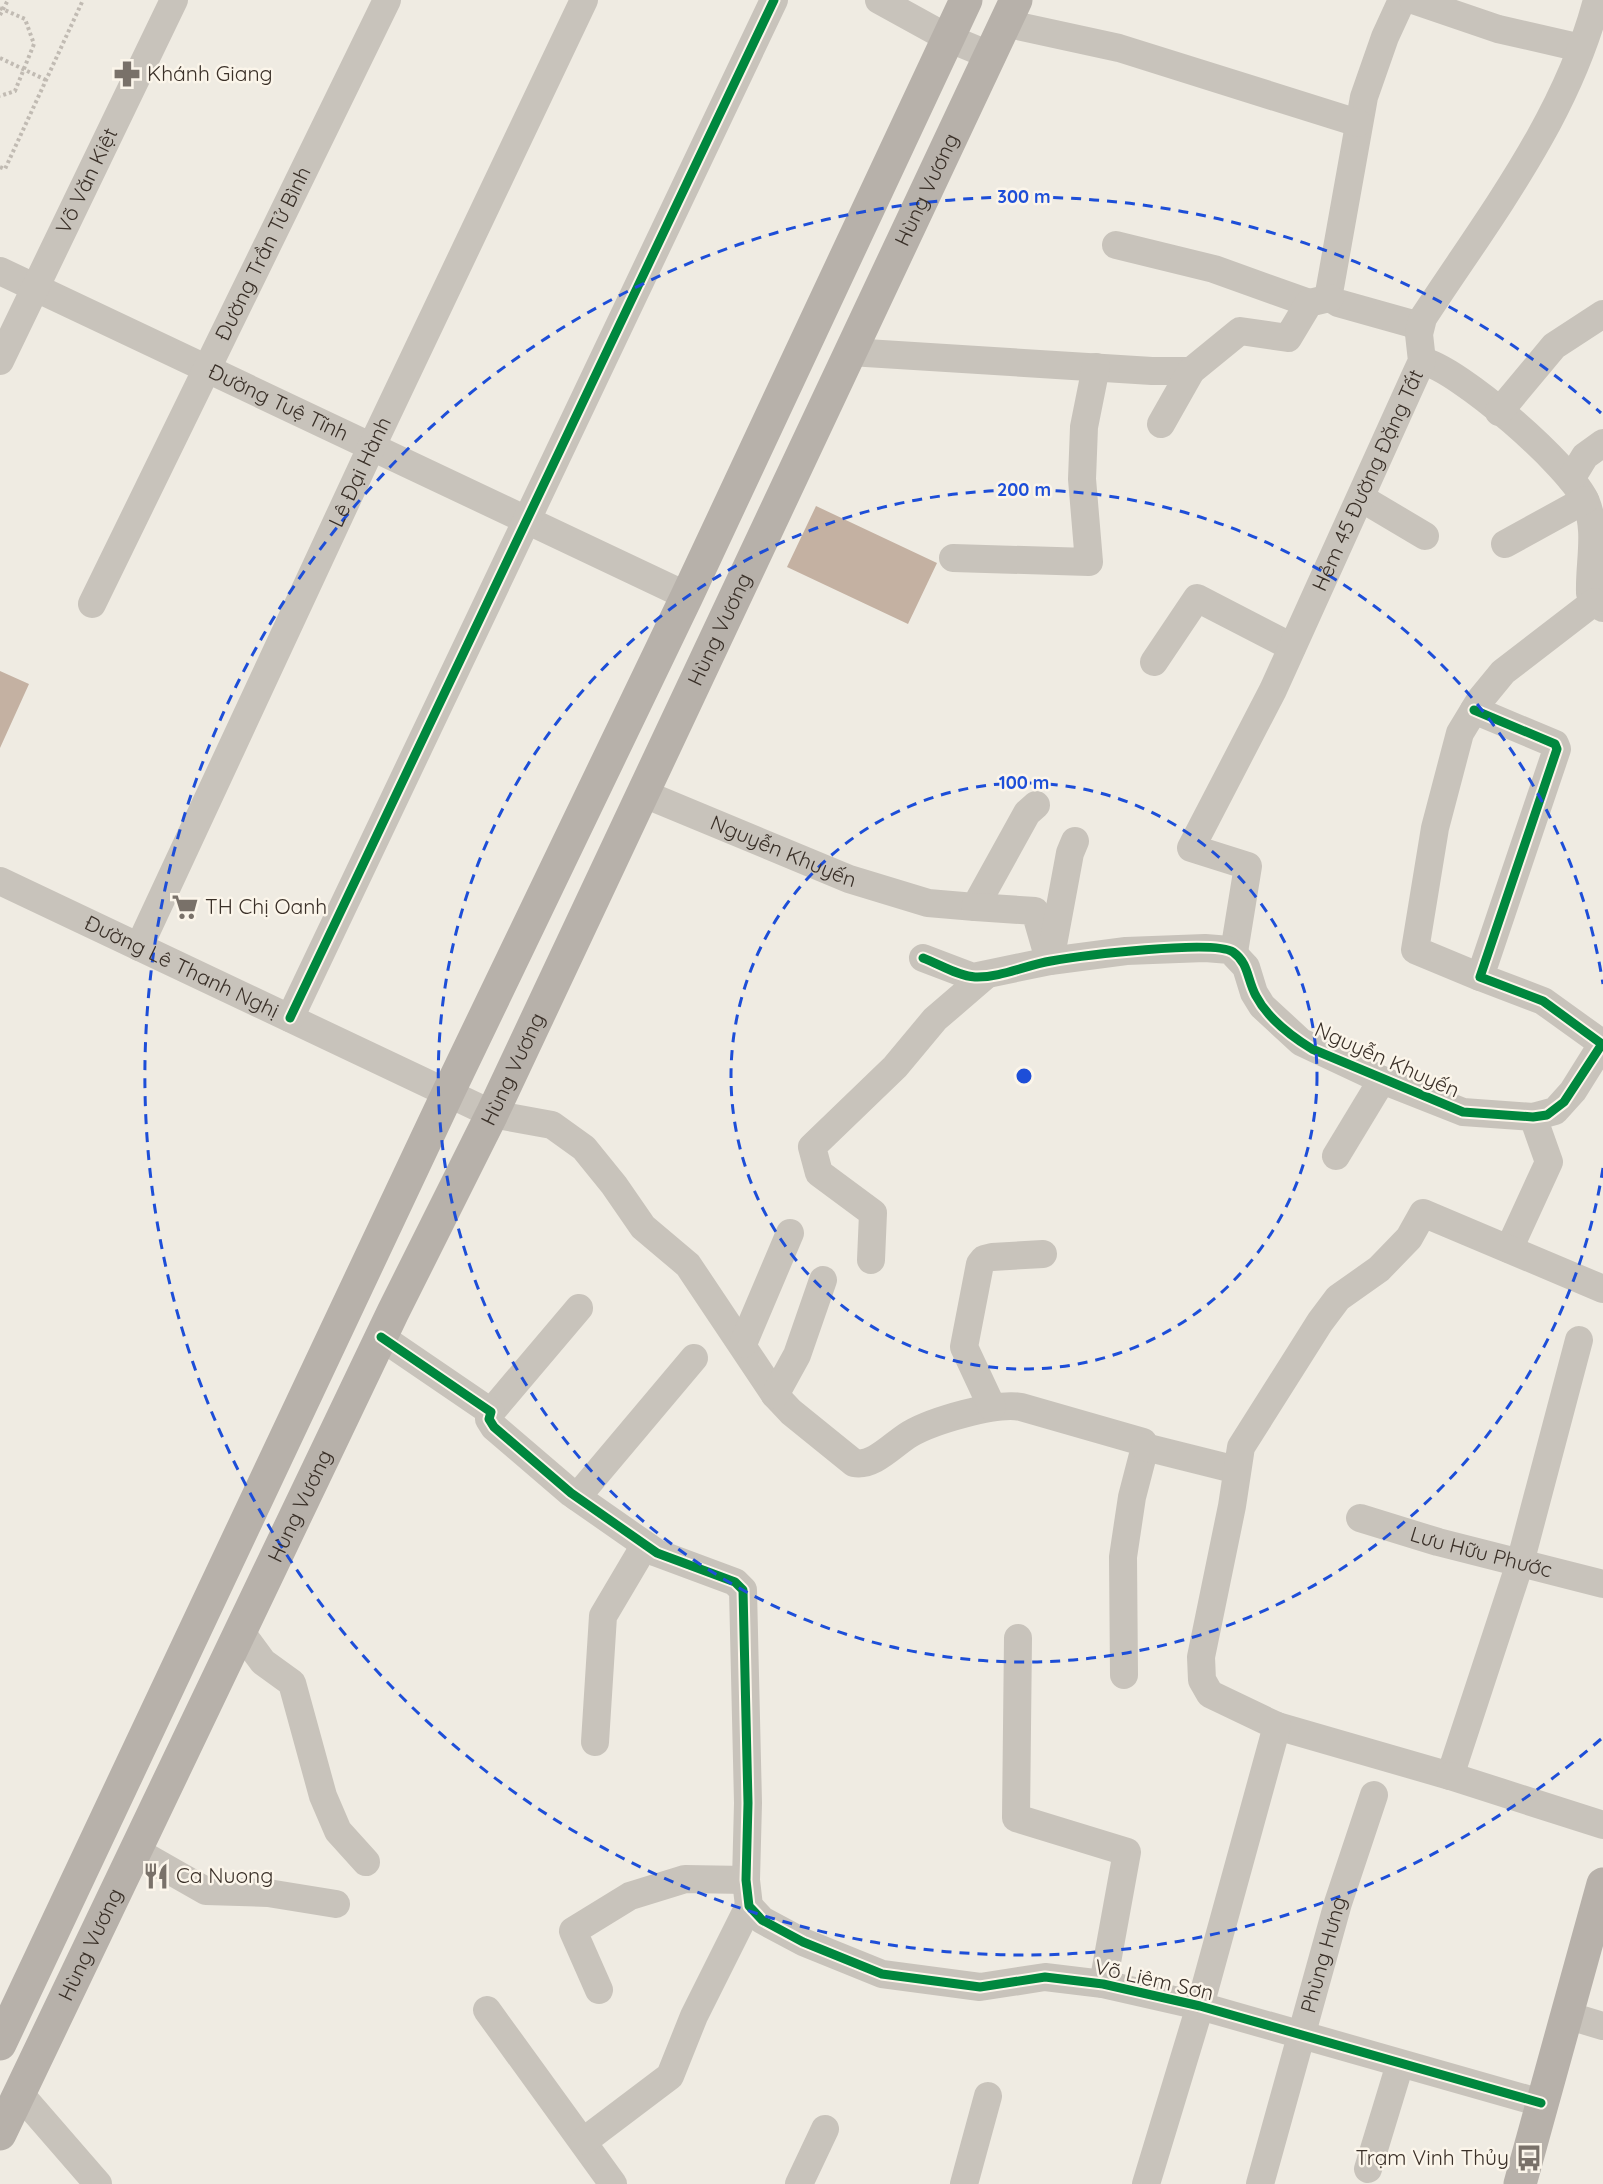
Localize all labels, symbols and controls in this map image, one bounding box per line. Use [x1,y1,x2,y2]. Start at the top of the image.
pharmacy icon: Khánh Giang [112,59,142,89]
place label: Khánh Giang [147,60,273,86]
street label: Võ Văn Kiệt [49,123,122,238]
street label: Hùng Vương [888,129,964,250]
street label: Đường Trần Tử Bình [209,162,316,345]
text: 300 m [997,185,1051,208]
street label: Đường Tuệ Tĩnh [205,358,353,446]
street label: Hẻm 45 Đường Đặng Tất [1306,365,1428,595]
street label: Lê Đại Hành [322,412,396,531]
text: 200 m [997,478,1051,501]
street label: Hùng Vương [681,568,757,690]
text: 100 m [999,771,1049,794]
street label: Nguyễn Khuyến [707,809,859,892]
supermarket icon: TH Chị Oanh [170,892,200,922]
place label: TH Chị Oanh [205,893,327,919]
street label: Đường Lê Thanh Nghị [81,909,283,1023]
street label: Hùng Vương [474,1008,550,1130]
street label: Nguyễn Khuyến [1311,1016,1464,1103]
centre of rings [1014,1066,1034,1086]
street label: Hùng Vương [261,1445,337,1566]
street label: Lưu Hữu Phước [1407,1520,1555,1583]
restaurant icon: Ca Nuong [141,1861,171,1891]
place label: Ca Nuong [176,1862,273,1888]
street label: Hùng Vương [52,1884,128,2005]
street label: Phùng Hưng [1294,1893,1351,2016]
street label: Võ Liêm Sơn [1092,1953,1216,2005]
bus stop icon: Trạm Vinh Thủy [1514,2143,1544,2173]
place label: Trạm Vinh Thủy [1355,2144,1509,2170]

